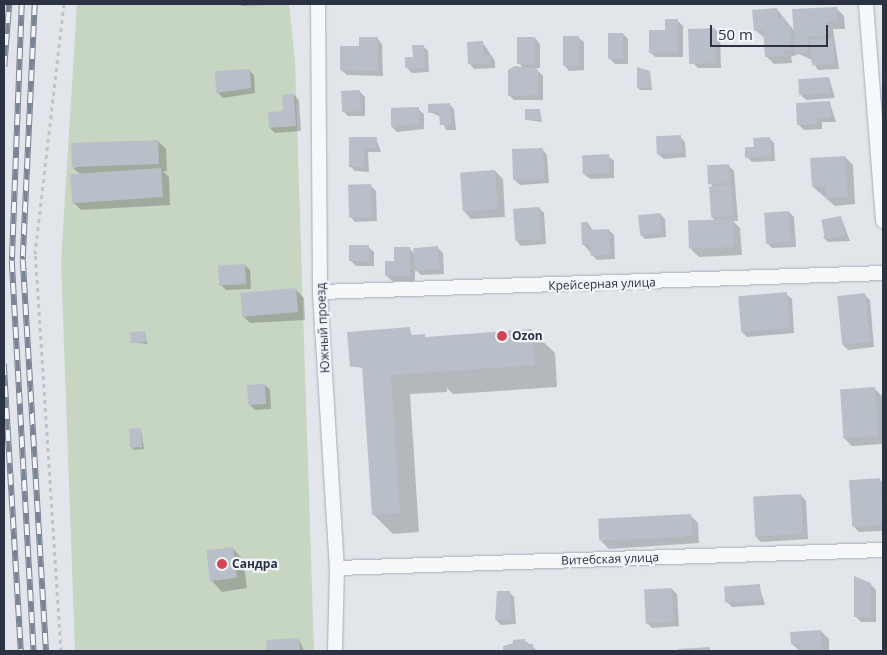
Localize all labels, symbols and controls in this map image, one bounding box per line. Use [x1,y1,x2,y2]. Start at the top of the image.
scale bar [712,15,830,47]
text: 50 m [718,24,753,44]
street label: Крейсерная улица [548,275,656,293]
street label: Южный проезд [313,282,333,374]
place label: Ozon [512,329,543,343]
marker: Ozon [496,330,508,342]
street label: Витебская улица [561,550,659,568]
place label: Сандра [232,557,278,571]
marker: Сандра [216,558,228,570]

